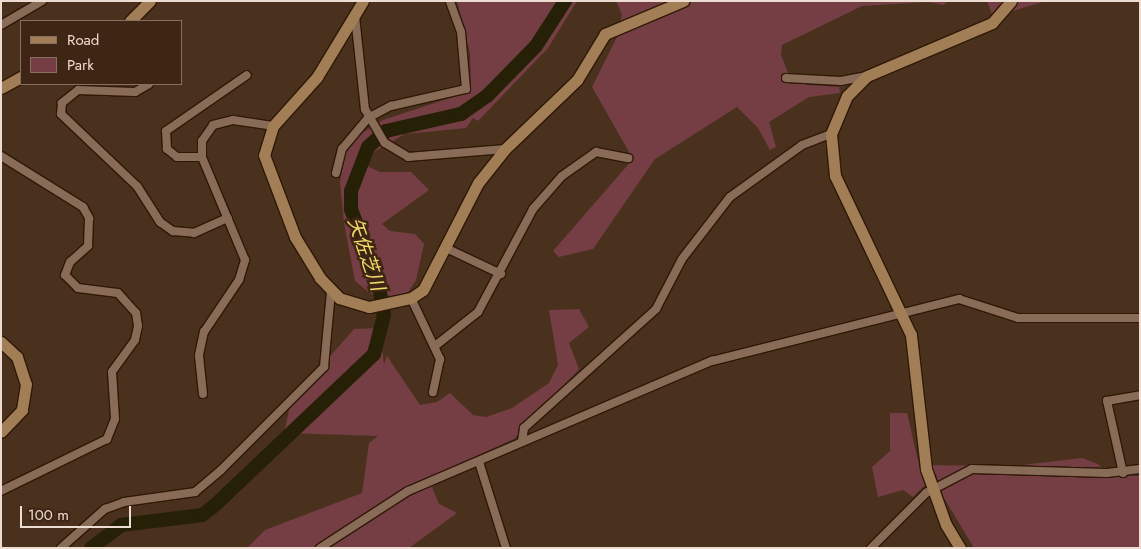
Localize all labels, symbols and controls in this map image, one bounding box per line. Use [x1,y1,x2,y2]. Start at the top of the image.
legend [20,20,182,85]
text: Road [67,29,99,51]
text: Park [67,54,94,76]
water label: 矢佐芝川 [343,214,389,294]
scale bar [22,496,134,528]
text: 100 m [28,504,69,526]

